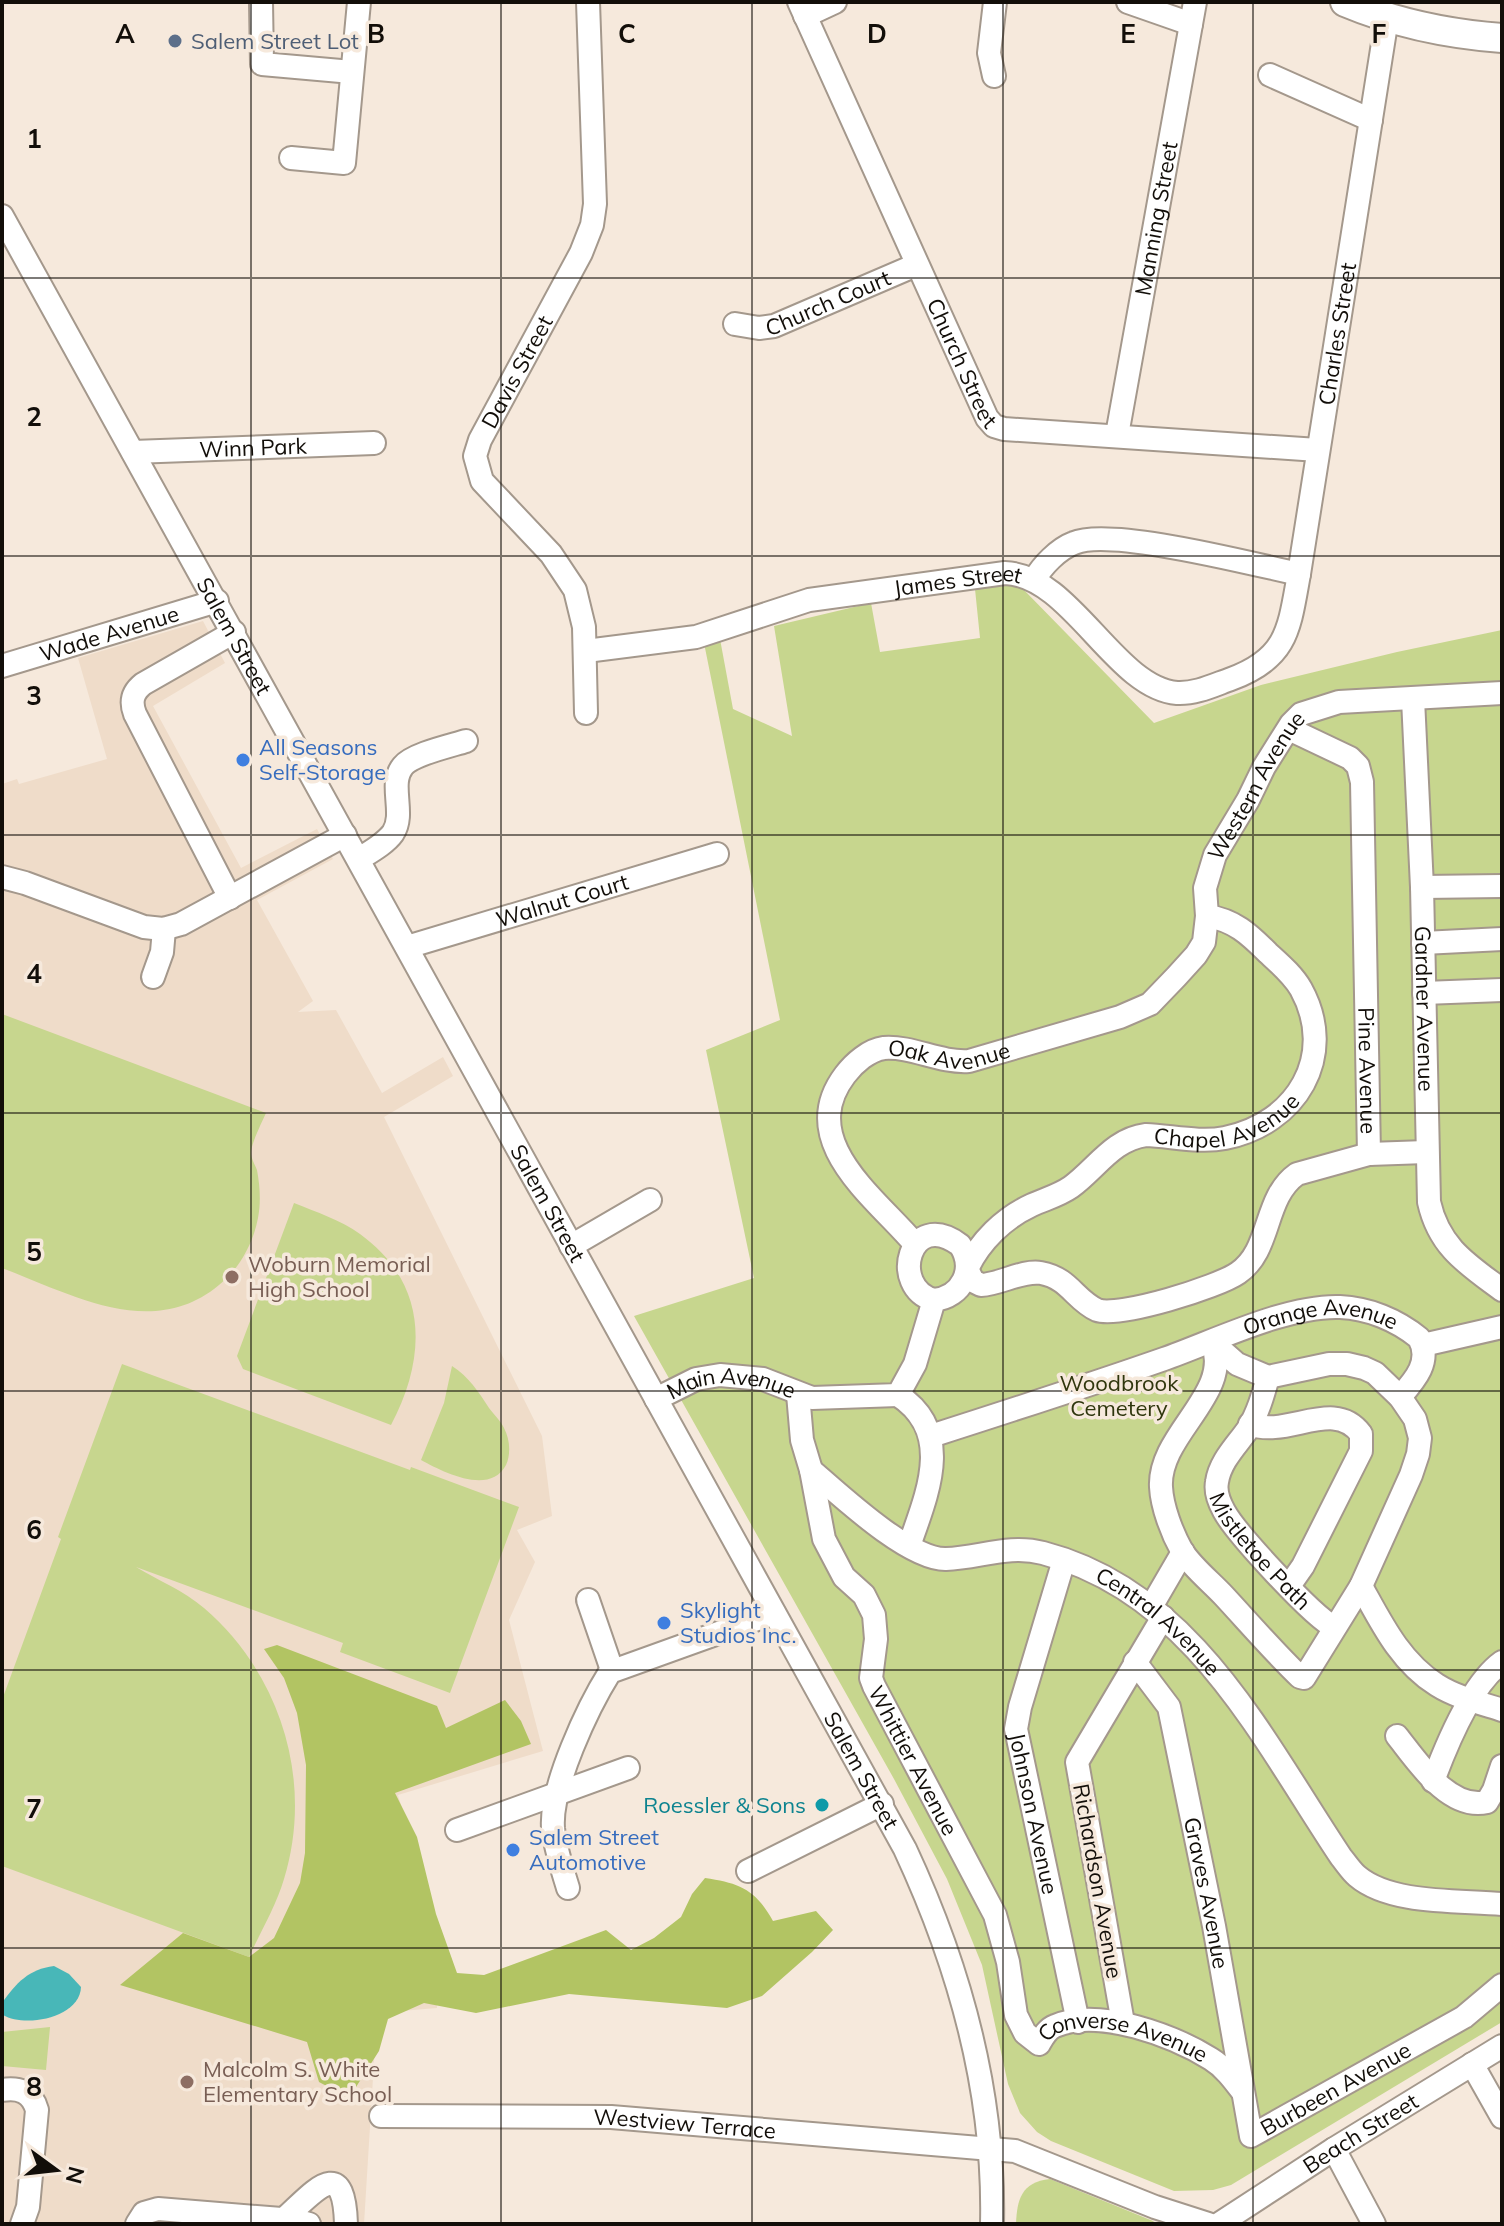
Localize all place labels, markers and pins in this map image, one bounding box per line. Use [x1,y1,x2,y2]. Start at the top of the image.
place label: Salem Street Lot [191,27,359,55]
marker: Salem Street Lot [166,32,184,50]
place label: All Seasons Self-Storage [259,733,386,786]
marker: All Seasons Self-Storage [234,751,252,769]
place label: Woburn Memorial High School [248,1250,431,1303]
marker: Woburn Memorial High School [223,1268,241,1286]
place label: Skylight Studios Inc. [680,1596,796,1649]
marker: Skylight Studios Inc. [655,1614,673,1632]
place label: Roessler & Sons [643,1791,806,1819]
marker: Roessler & Sons [813,1796,831,1814]
place label: Salem Street Automotive [529,1823,659,1876]
marker: Salem Street Automotive [504,1841,522,1859]
place label: Malcolm S. White Elementary School [203,2055,392,2108]
marker: Malcolm S. White Elementary School [178,2073,196,2091]

